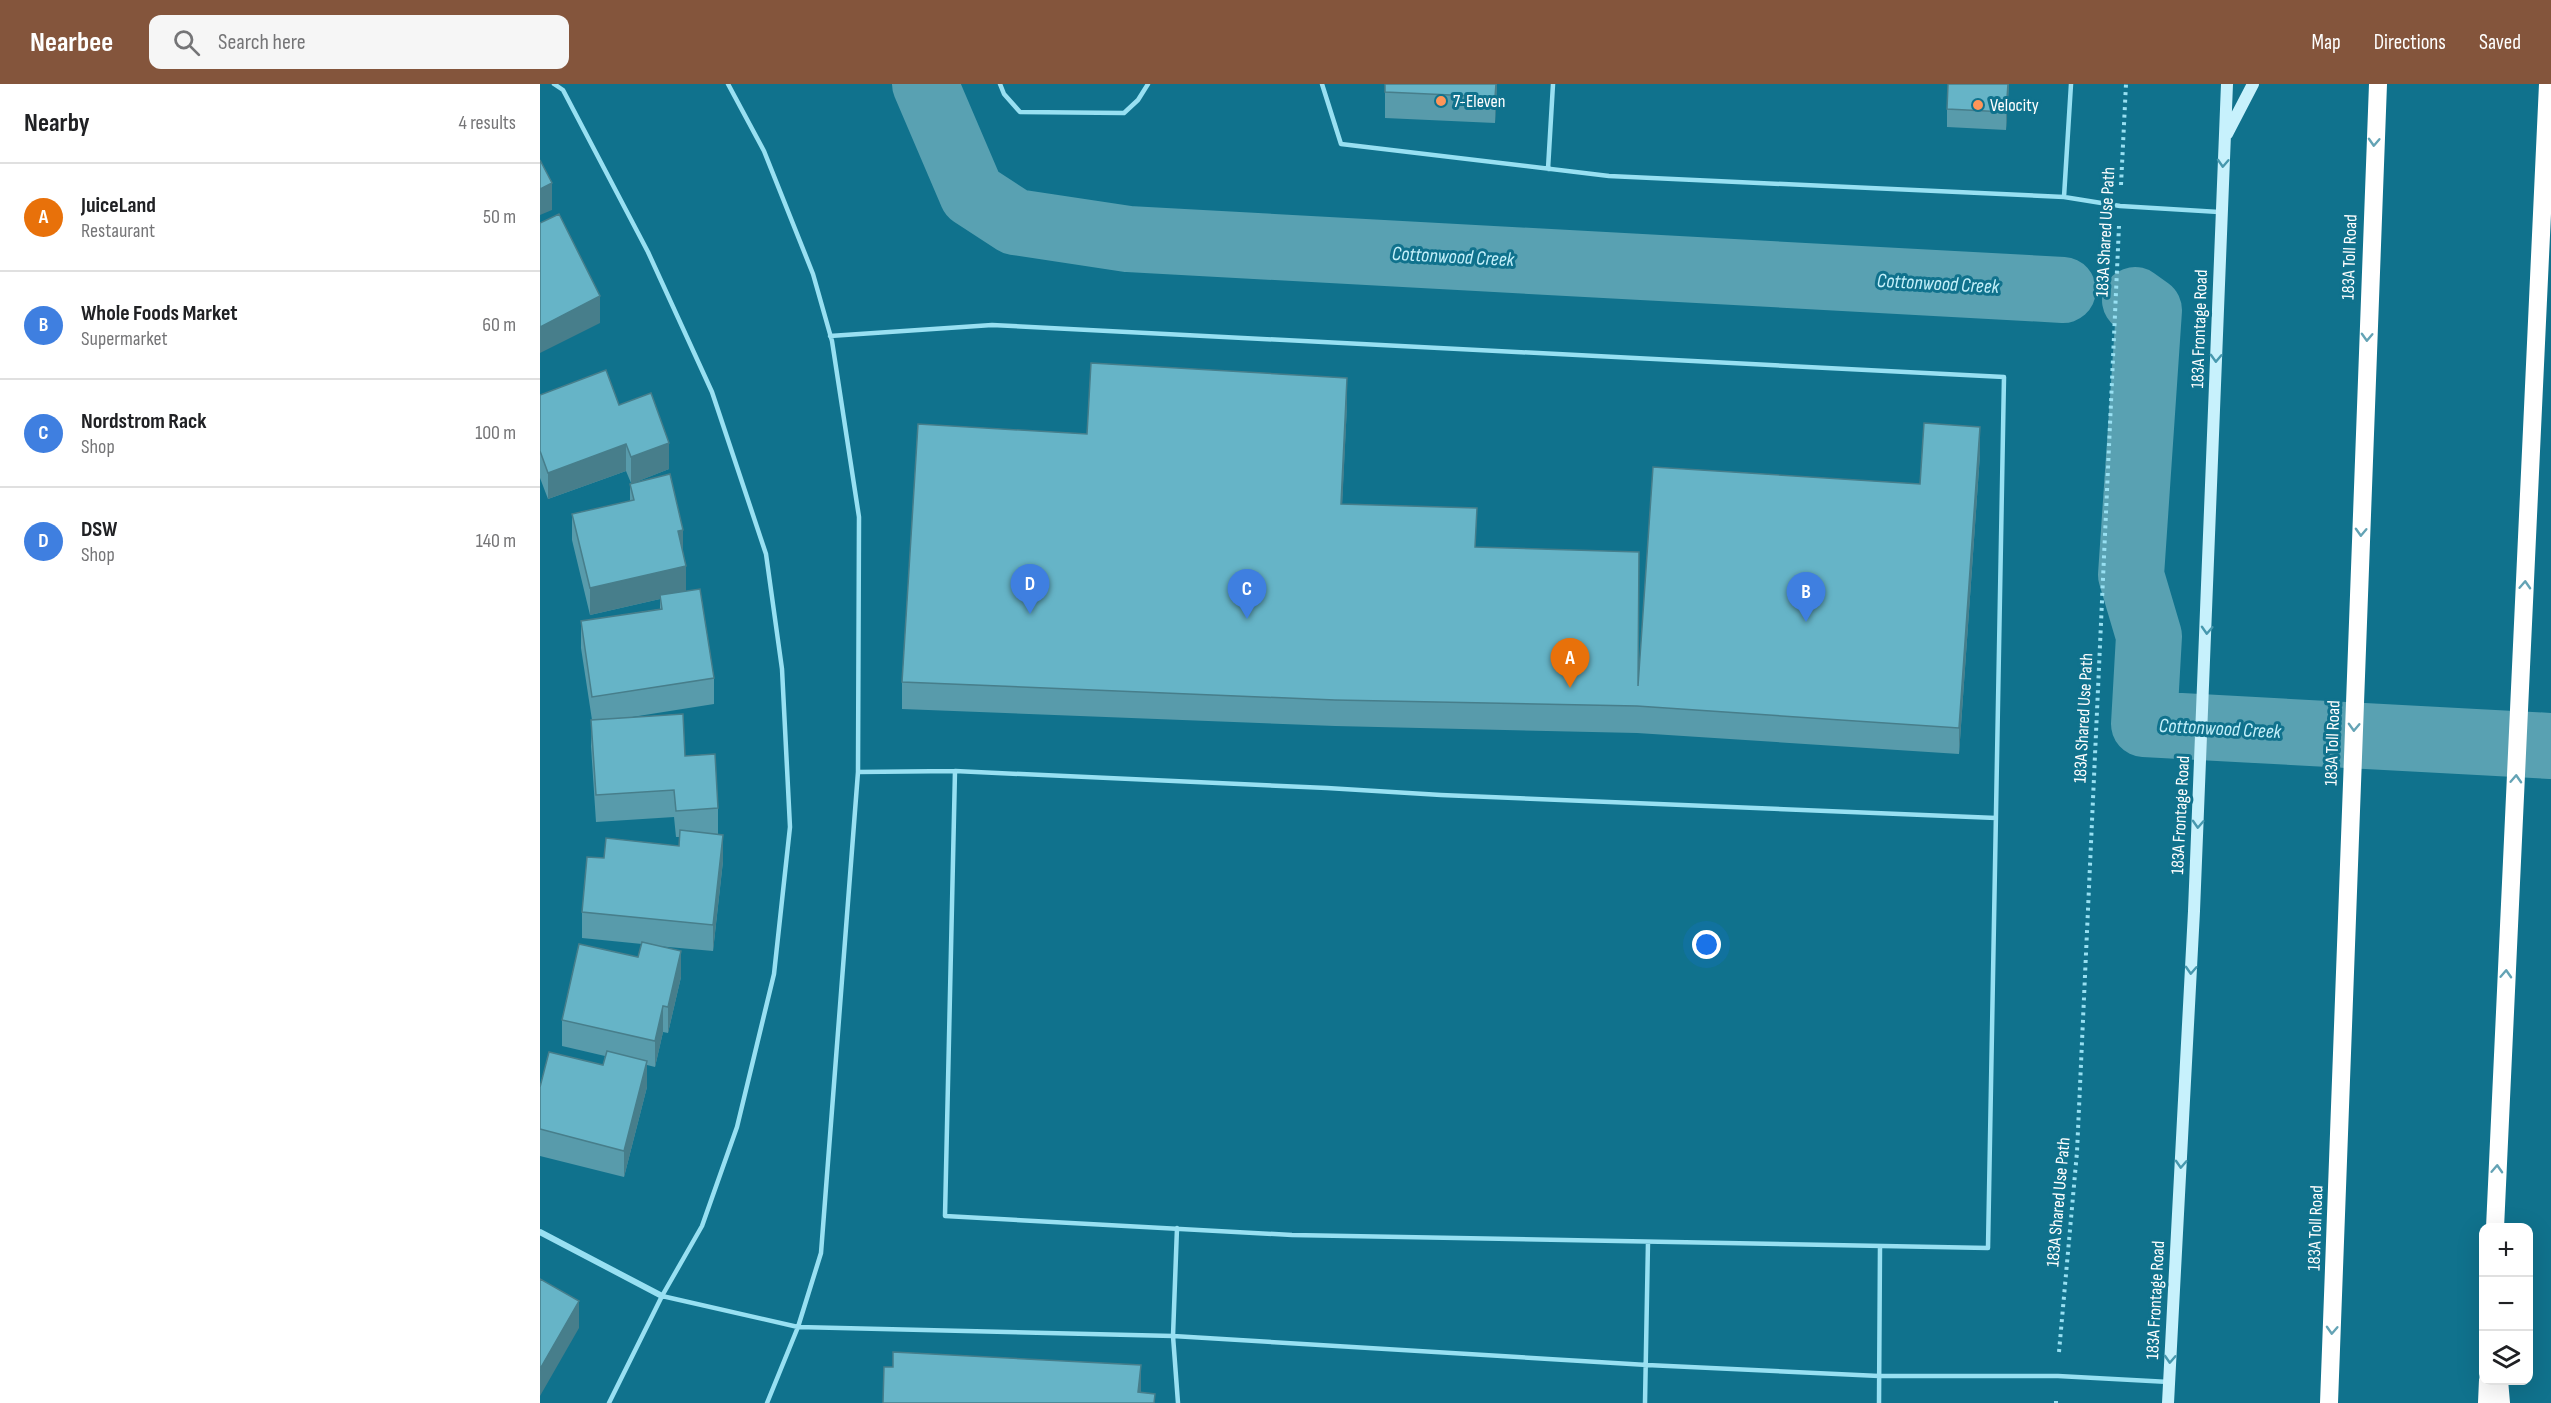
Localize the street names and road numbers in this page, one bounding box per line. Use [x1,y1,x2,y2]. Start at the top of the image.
street label: 183A Shared Use Path [2092,167,2119,298]
street label: 183A Toll Road [2338,214,2361,300]
street label: 183A Frontage Road [2187,269,2212,389]
street label: 183A Shared Use Path [2070,653,2097,784]
street label: 183A Toll Road [2321,700,2344,786]
street label: 183A Frontage Road [2167,755,2194,875]
street label: 183A Shared Use Path [2042,1136,2075,1268]
street label: 183A Toll Road [2304,1185,2327,1271]
street label: 183A Frontage Road [2142,1240,2169,1360]

